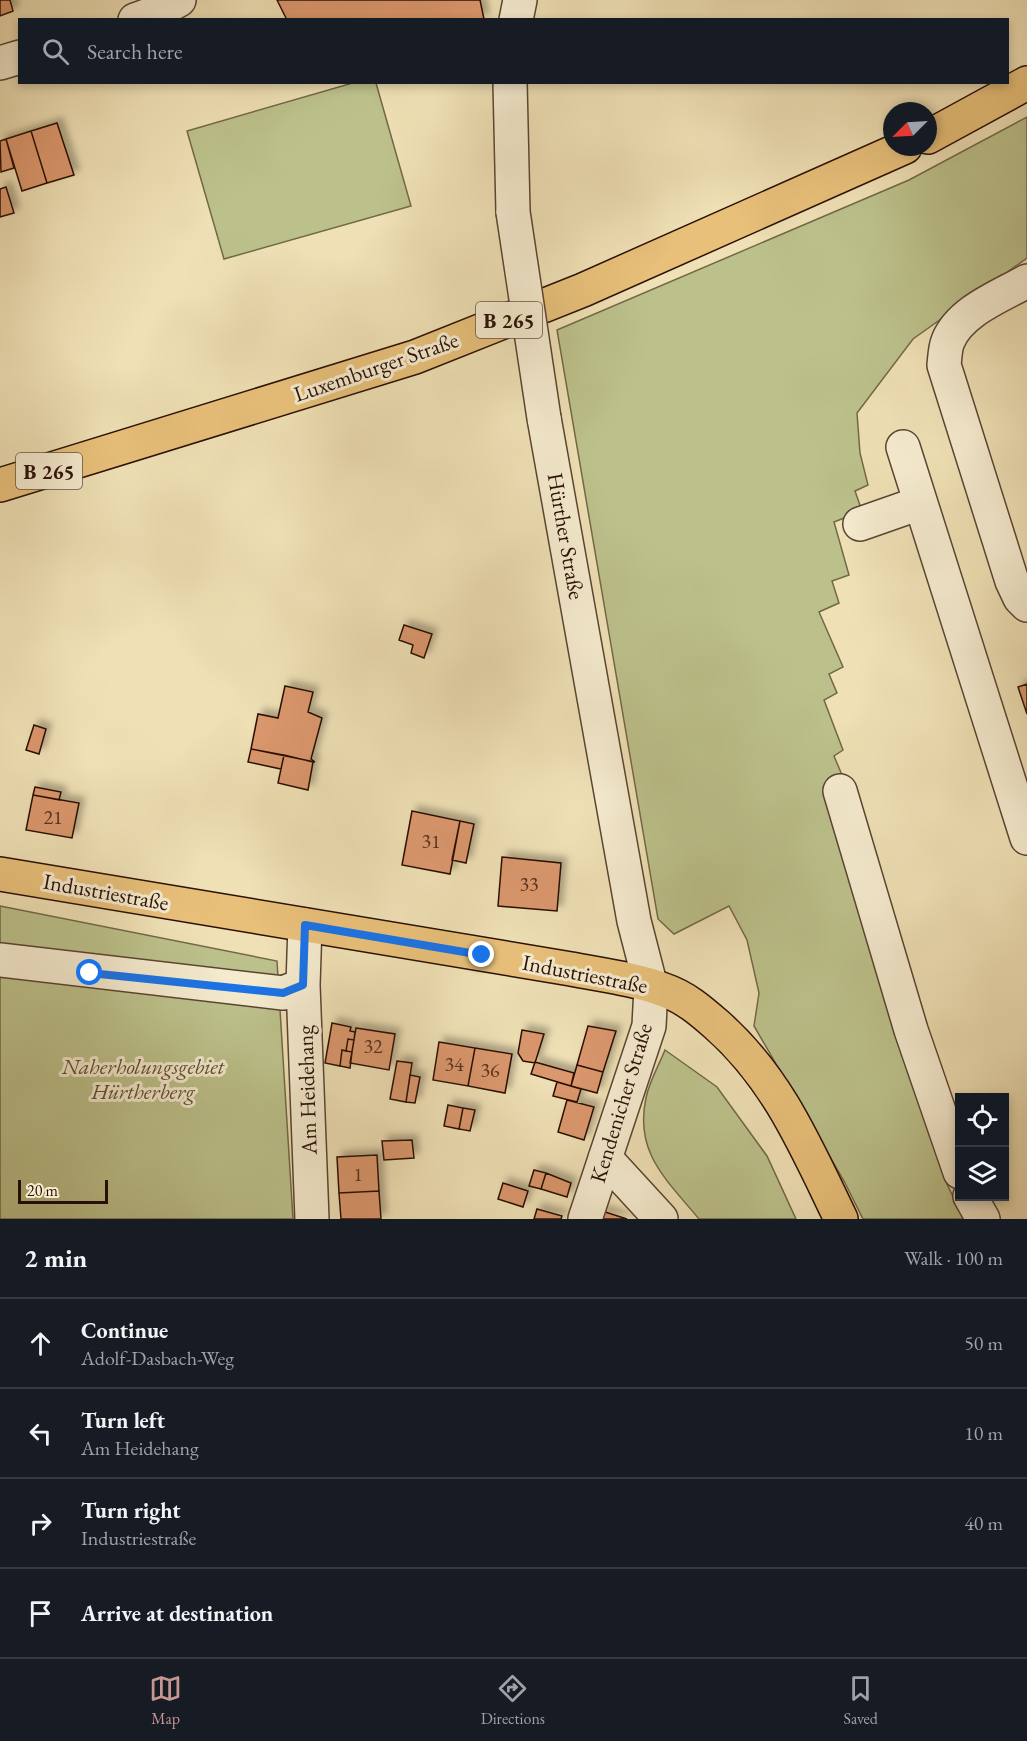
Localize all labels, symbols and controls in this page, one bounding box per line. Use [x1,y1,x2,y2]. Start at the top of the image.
search box [18,18,1009,84]
icon: search [39,35,72,68]
text: Search here [87,37,182,66]
north arrow [883,102,937,156]
road number: B 265 [476,302,542,338]
street label: Luxemburger Straße [290,325,463,409]
road number: B 265 [16,453,82,489]
street label: Hürther Straße [541,470,591,602]
house number: 21 [43,804,63,830]
house number: 31 [421,828,441,854]
street label: Industriestraße [41,867,171,917]
house number: 33 [519,871,539,897]
route end [468,941,494,967]
street label: Industriestraße [520,948,650,1000]
route start [76,959,102,985]
street label: Kendenicher Straße [583,1019,659,1186]
street label: Am Heidehang [290,1024,324,1156]
house number: 32 [363,1033,383,1059]
house number: 34 [444,1051,464,1077]
park label: Naherholungsgebiet Hürtherberg [61,1052,226,1106]
house number: 36 [480,1057,500,1083]
map controls [955,1093,1009,1201]
button: locate [955,1093,1009,1147]
button: layers [955,1147,1009,1201]
house number: 1 [353,1161,363,1187]
scale bar [18,1177,108,1204]
text: 20 m [27,1180,58,1201]
text: 2 min [24,1241,87,1275]
text: Walk · 100 m [904,1245,1003,1271]
text: Continue [81,1316,168,1345]
icon: ahead [24,1327,57,1360]
text: 50 m [964,1330,1003,1356]
text: Adolf-Dasbach-Weg [81,1345,234,1371]
text: Turn left [81,1406,165,1435]
icon: left [24,1417,57,1450]
text: 10 m [964,1420,1003,1446]
text: Am Heidehang [81,1435,199,1461]
text: Turn right [81,1496,180,1525]
icon: right [24,1507,57,1540]
text: 40 m [964,1510,1003,1536]
text: Industriestraße [81,1525,196,1551]
icon: arrive [24,1597,57,1630]
text: Arrive at destination [81,1599,273,1628]
tab: Map [149,1672,182,1729]
tab: Directions [481,1672,545,1729]
tab: Saved [843,1672,878,1729]

